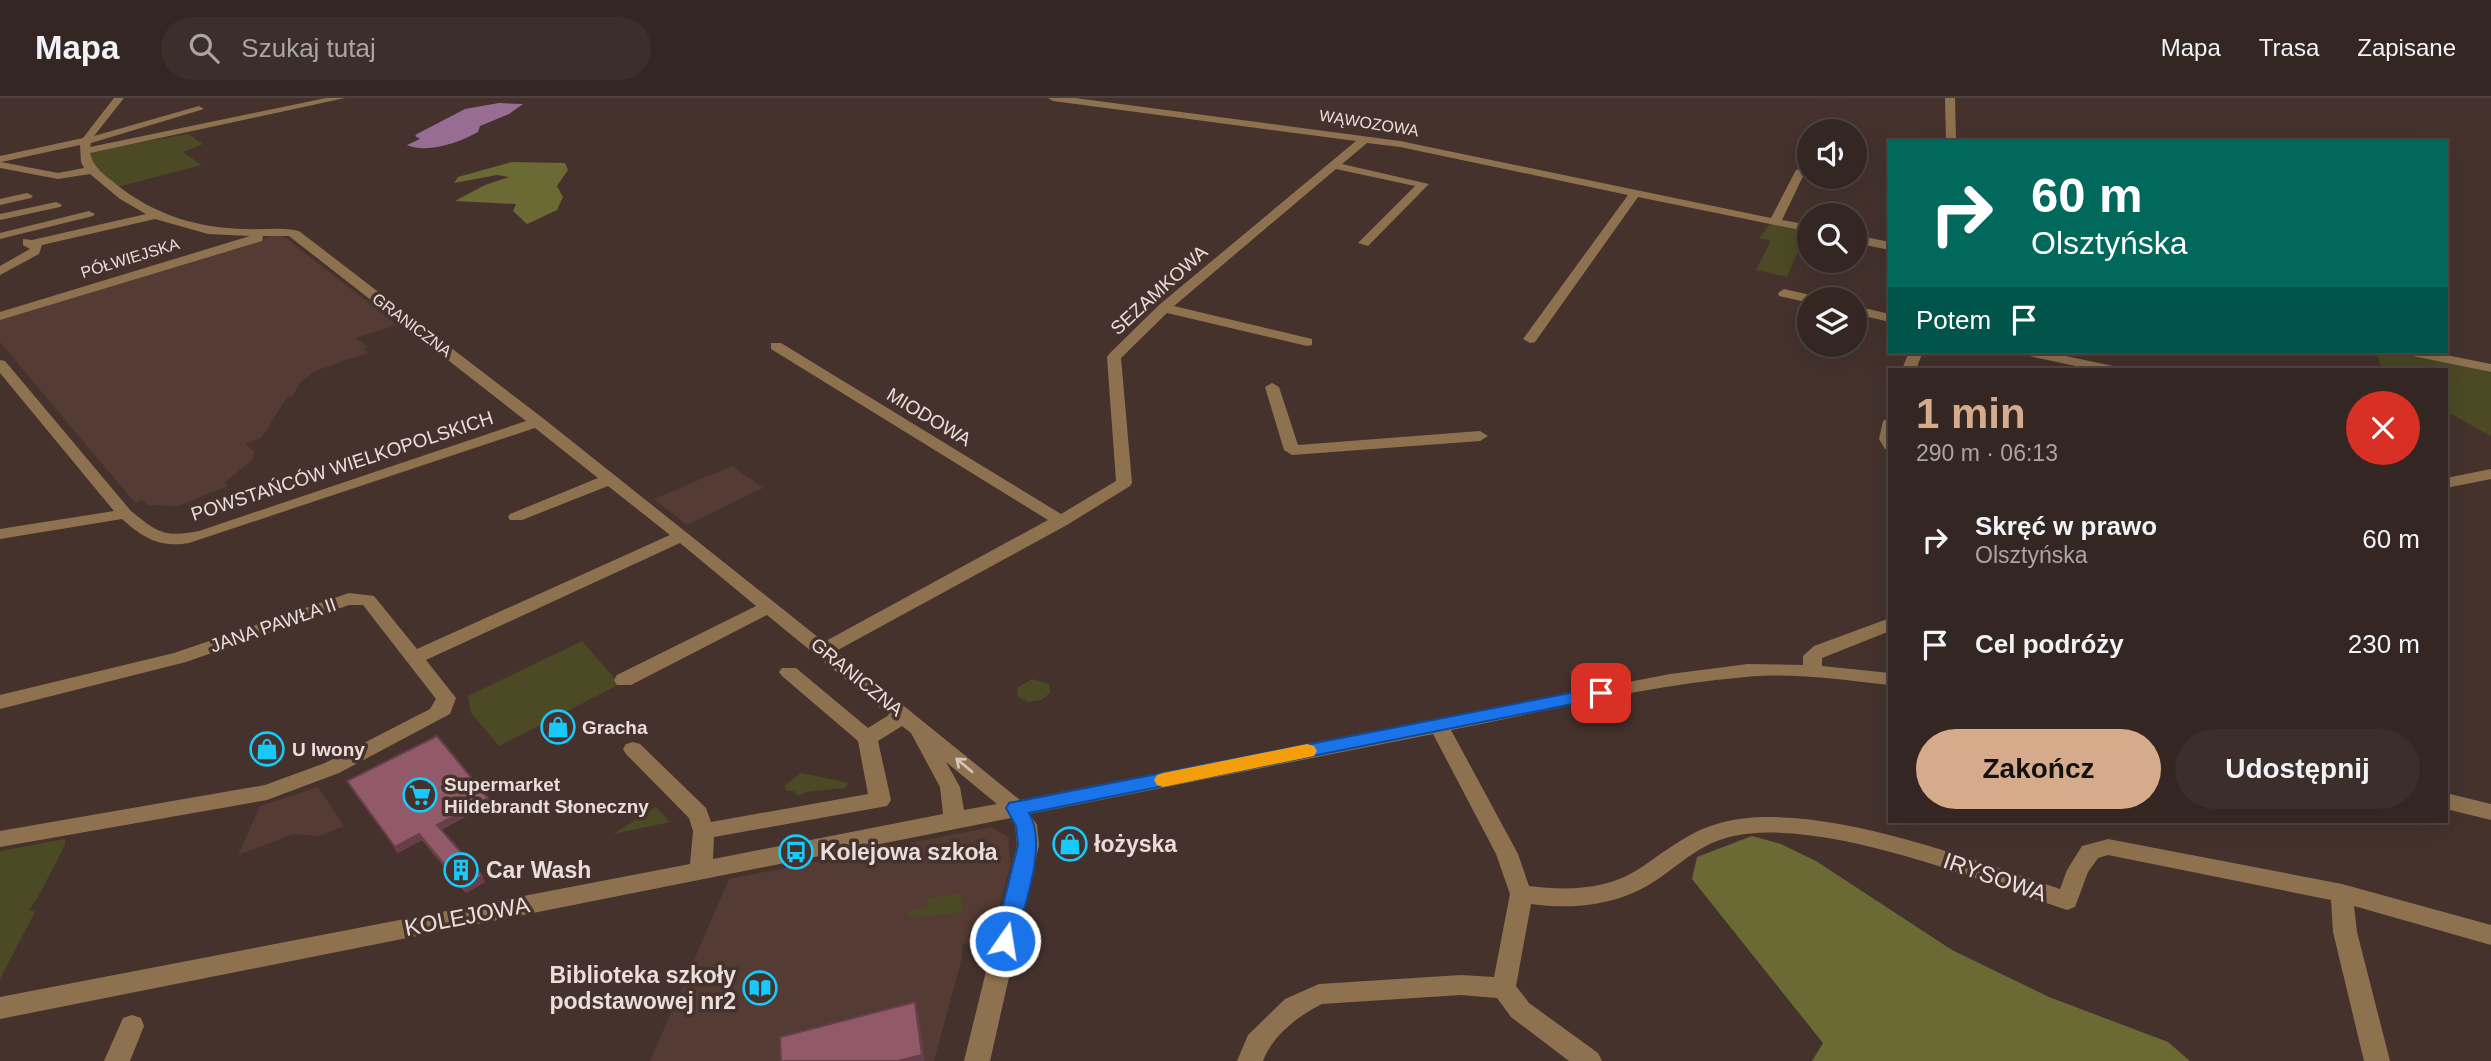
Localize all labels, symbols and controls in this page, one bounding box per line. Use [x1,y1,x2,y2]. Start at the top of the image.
search box [161,17,651,80]
text: Mapa [35,29,119,66]
icon: search [185,29,223,67]
text: Szukaj tutaj [241,33,376,63]
text: Mapa [2161,34,2221,61]
text: Trasa [2259,34,2319,61]
text: Zapisane [2357,34,2456,61]
street label: WĄWOZOWA [1318,107,1420,139]
map controls [1797,119,1867,357]
button: sound [1797,119,1867,189]
icon: right [1916,168,2007,259]
text: 60 m [2031,168,2143,222]
button: search [1797,203,1867,273]
text: Olsztyńska [2031,225,2187,261]
street label: PÓŁWIEJSKA [78,234,182,281]
street label: SEZAMKOWA [1106,241,1212,339]
button: layers [1797,287,1867,357]
street label: GRANICZNA [369,290,455,360]
icon: arrive [2005,301,2043,339]
text: Potem [1916,305,1991,335]
street label: MIODOWA [883,384,975,450]
text: 1 min [1916,390,2026,437]
button: close [2346,391,2420,465]
street label: POWSTAŃCÓW WIELKOPOLSKICH [188,407,496,525]
text: 290 m · 06:13 [1916,440,2058,466]
text: Skręć w prawo [1975,511,2157,541]
icon: right [1916,521,1954,559]
text: 60 m [2362,524,2420,554]
text: Olsztyńska [1975,542,2087,568]
street label: JANA PAWŁA II [207,594,339,656]
icon: arrive [1916,626,1954,664]
text: Cel podróży [1975,629,2124,659]
text: 230 m [2348,629,2420,659]
street label: GRANICZNA [807,634,907,721]
pin [1571,663,1631,723]
icon: arrive [1582,674,1620,712]
shop icon: Gracha [539,708,577,746]
place label: Gracha [582,717,648,738]
button: Zakończ [1916,729,2161,809]
button: Udostępnij [2175,729,2420,809]
shop icon: U Iwony [248,730,286,768]
place label: U Iwony [292,739,365,760]
one-way arrow [955,757,973,773]
place label: Supermarket Hildebrandt Słoneczny [444,774,649,817]
supermarket icon: Supermarket Hildebrandt Słoneczny [401,776,439,814]
shop icon: łożyska [1051,825,1089,863]
place label: łożyska [1094,831,1177,857]
bus stop icon: Kolejowa szkoła [777,833,815,871]
place label: Kolejowa szkoła [820,839,998,865]
street label: IRYSOWA [1940,847,2051,907]
building icon: Car Wash [442,851,480,889]
place label: Car Wash [486,857,591,883]
street label: KOLEJOWA [402,891,532,941]
position arrow [968,904,1042,978]
place label: Biblioteka szkoły podstawowej nr2 [549,962,736,1014]
library icon: Biblioteka szkoły podstawowej nr2 [741,969,779,1007]

